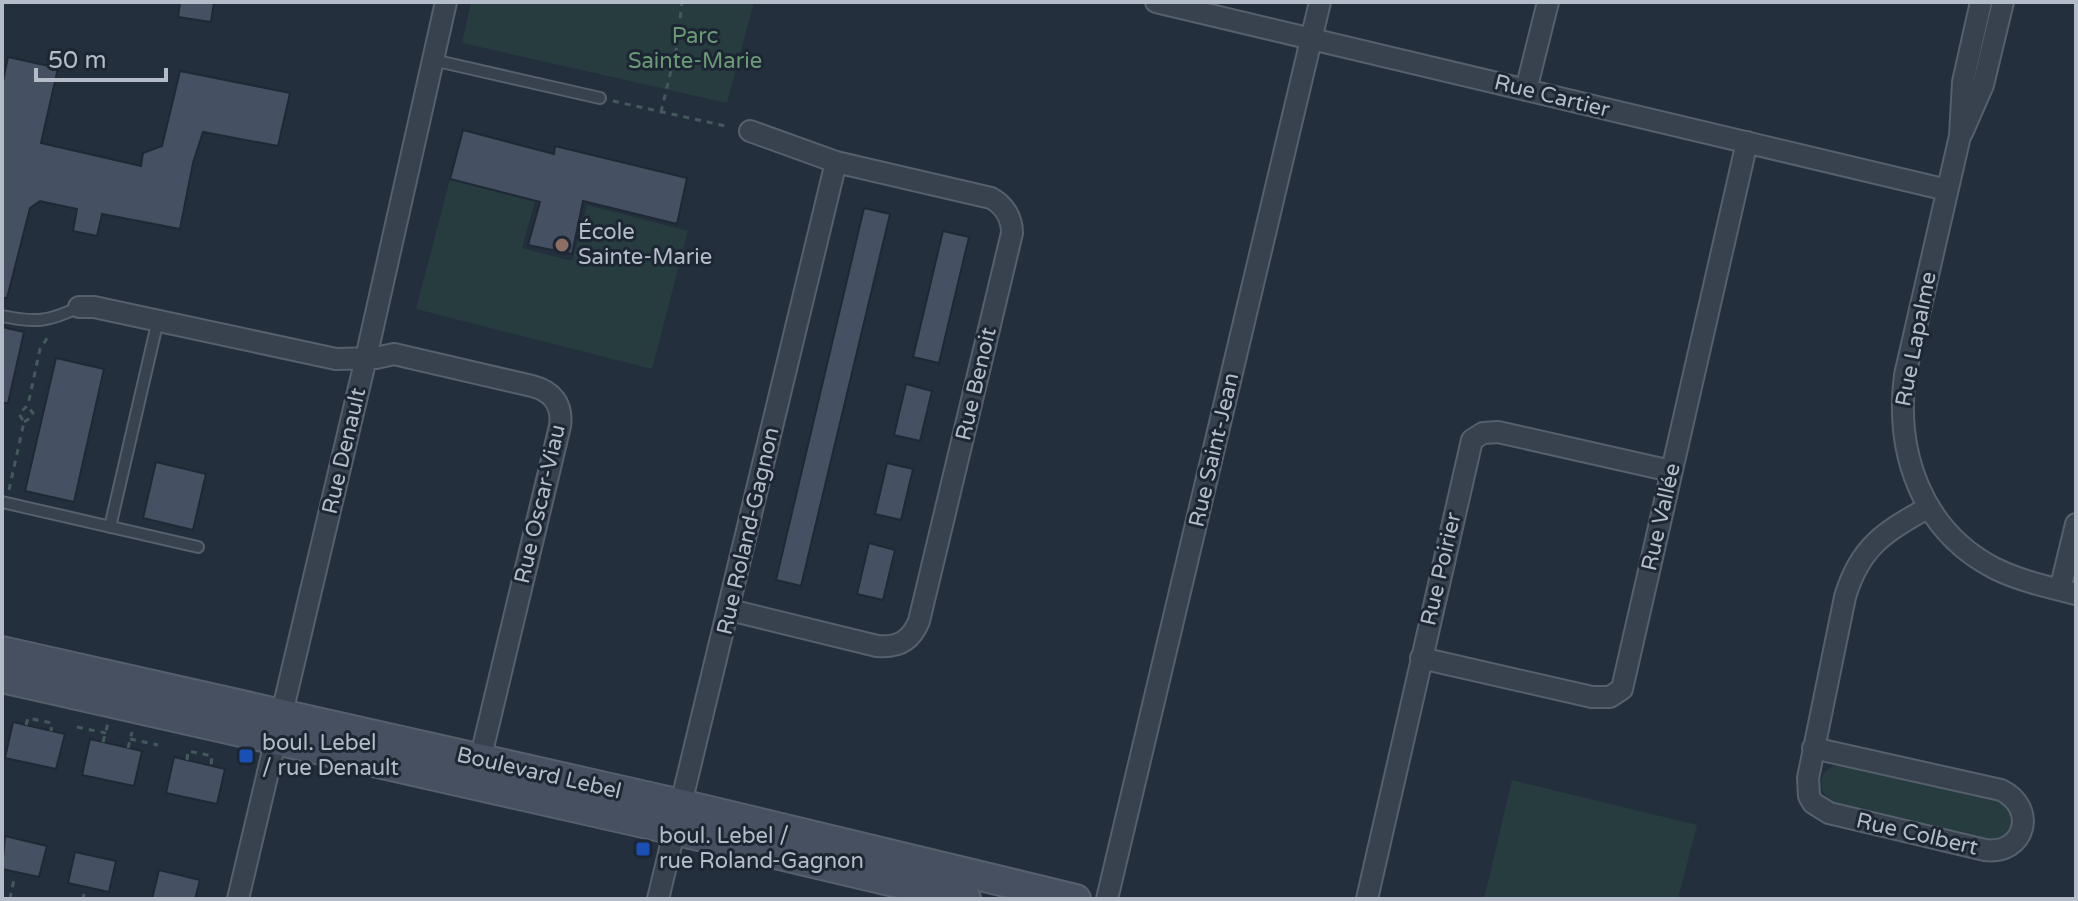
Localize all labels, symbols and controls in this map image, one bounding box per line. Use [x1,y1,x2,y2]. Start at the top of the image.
park label: Parc Sainte-Marie [628,23,762,74]
scale bar [36,32,166,82]
text: 50 m [48,46,106,75]
street label: Rue Cartier [1492,69,1613,123]
place label: École Sainte-Marie [578,218,712,270]
marker: École Sainte-Marie [553,236,571,254]
street label: Rue Lapalme [1890,269,1942,409]
street label: Rue Benoit [950,325,1002,443]
street label: Rue Saint-Jean [1184,370,1244,530]
street label: Rue Denault [317,385,371,517]
street label: Rue Oscar-Viau [509,422,571,586]
street label: Rue Roland-Gagnon [711,425,785,637]
street label: Rue Vallée [1636,461,1686,573]
street label: Rue Poirier [1415,509,1467,628]
place label: boul. Lebel / rue Denault [262,730,399,781]
street label: Boulevard Lebel [454,741,624,805]
marker: boul. Lebel / rue Denault [237,747,255,765]
street label: Rue Colbert [1854,807,1980,861]
place label: boul. Lebel / rue Roland-Gagnon [659,823,864,874]
marker: boul. Lebel / rue Roland-Gagnon [634,840,652,858]

